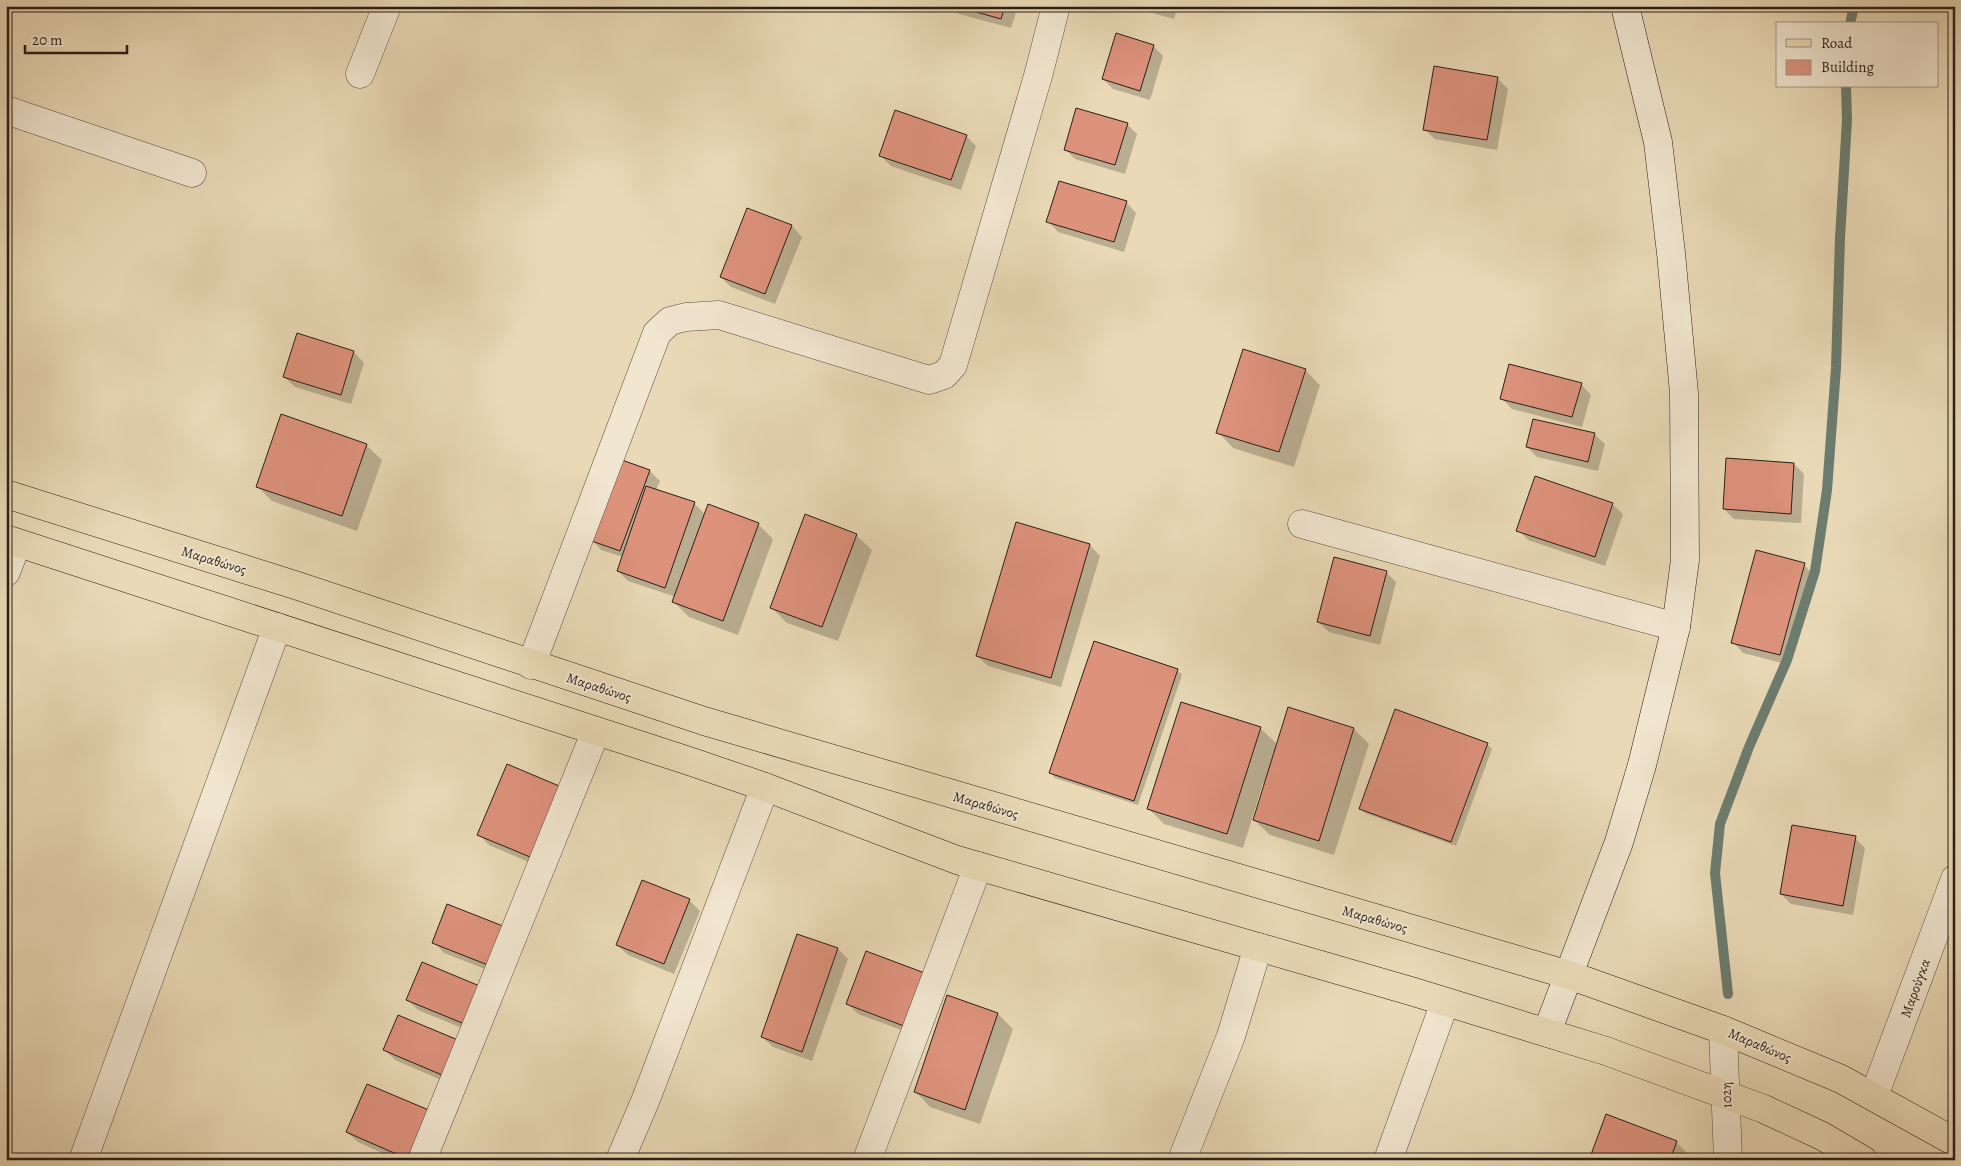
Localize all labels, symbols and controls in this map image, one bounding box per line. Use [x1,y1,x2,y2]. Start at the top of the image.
scale bar [25,22,128,54]
legend [1776,22,1938,88]
text: 20 m [32,30,63,50]
text: Road [1821,33,1853,53]
text: Building [1821,57,1874,77]
street label: Μαραθώνος [179,542,249,579]
street label: Μαραθώνος [564,668,634,707]
street label: Μαραθώνος [951,787,1021,824]
street label: Μαραθώνος [1340,901,1410,938]
street label: Μαρούγκα [1896,956,1935,1020]
street label: Μαραθώνος [1725,1024,1794,1067]
street label: 102η [1717,1082,1736,1108]

